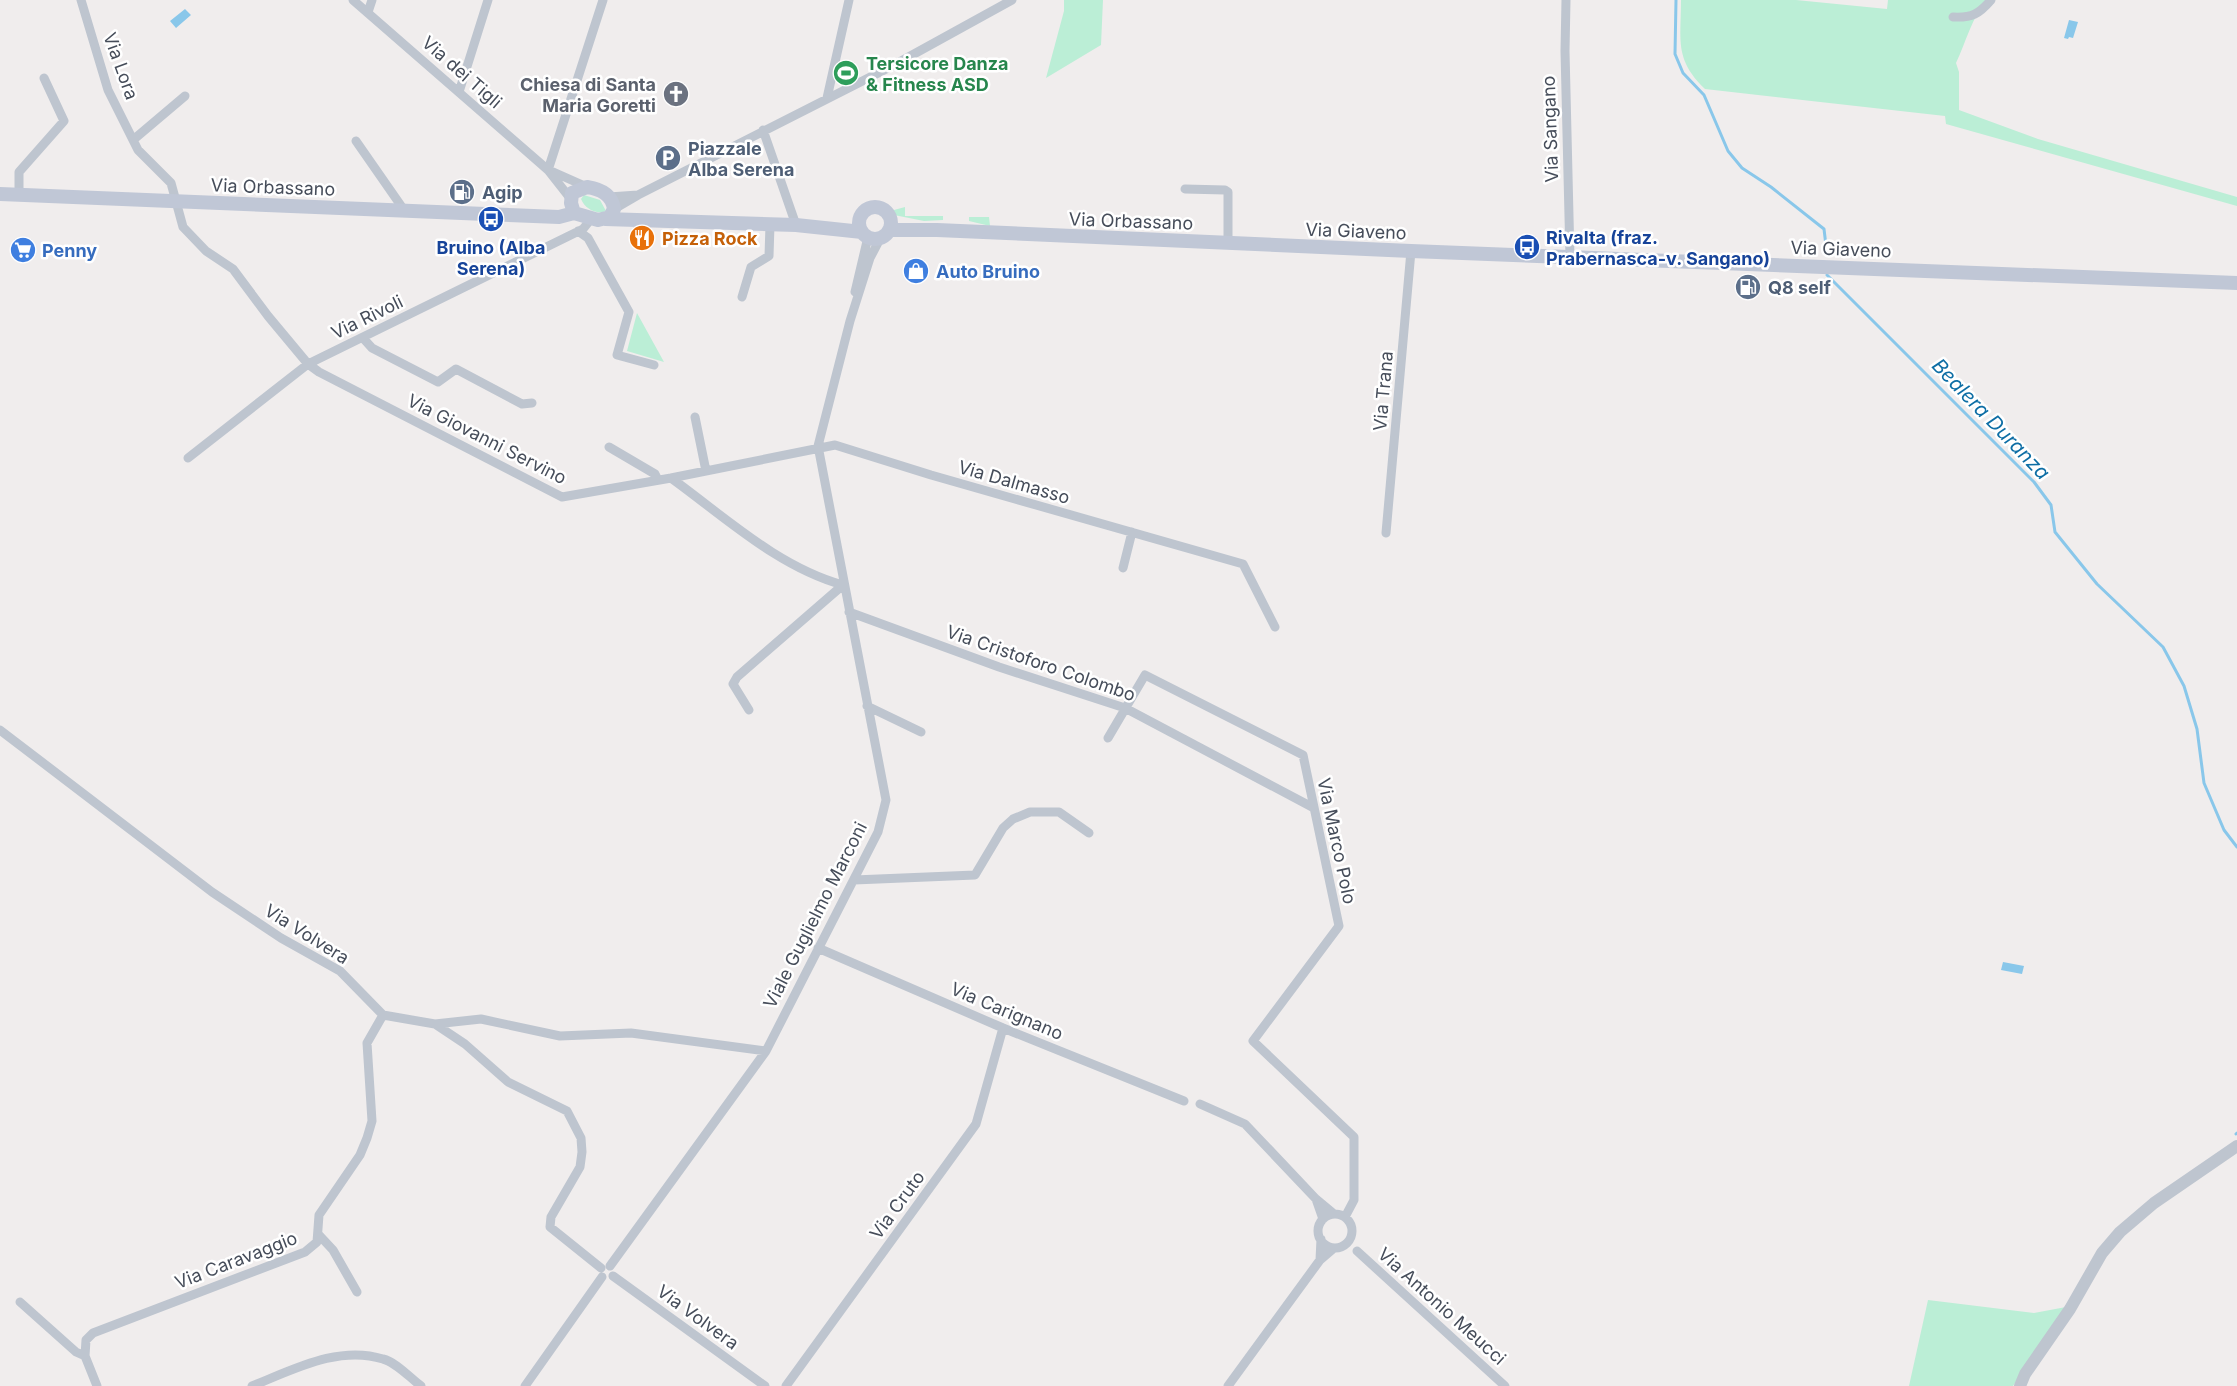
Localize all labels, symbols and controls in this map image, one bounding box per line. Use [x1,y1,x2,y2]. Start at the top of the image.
street label: Via Lora [99,30,143,102]
street label: Via dei Tigli [418,32,506,112]
place label: Tersicore Danza & Fitness ASD [866,53,1009,95]
sports icon: Tersicore Danza & Fitness ASD [831,58,861,88]
place label: Chiesa di Santa Maria Goretti [520,74,656,116]
street label: Via Sangano [1538,75,1562,183]
church icon: Chiesa di Santa Maria Goretti [661,79,691,109]
place label: Piazzale Alba Serena [688,138,794,180]
parking icon: Piazzale Alba Serena [653,143,683,173]
street label: Via Orbassano [210,174,336,200]
fuel station icon: Agip [447,177,477,207]
place label: Agip [482,182,523,203]
bus stop icon: Bruino (Alba Serena) [476,204,506,234]
street label: Via Orbassano [1068,208,1194,234]
street label: Via Giaveno [1305,219,1407,243]
restaurant icon: Pizza Rock [627,223,657,253]
place label: Rivalta (fraz. Prabernasca-v. Sangano) [1546,227,1770,269]
place label: Pizza Rock [662,228,758,249]
bus stop icon: Rivalta (fraz. Prabernasca-v. Sangano) [1512,232,1542,262]
supermarket icon: Penny [8,235,38,265]
place label: Bruino (Alba Serena) [437,237,545,279]
street label: Via Giaveno [1790,237,1892,261]
place label: Penny [42,240,97,261]
shop icon: Auto Bruino [901,256,931,286]
place label: Auto Bruino [936,261,1040,282]
fuel station icon: Q8 self [1733,272,1763,302]
place label: Q8 self [1768,277,1831,298]
street label: Via Rivoli [328,291,406,343]
street label: Via Trana [1369,350,1397,432]
water label: Bealera Duranza [1927,353,2055,485]
street label: Via Giovanni Servino [404,390,570,488]
street label: Via Dalmasso [956,456,1072,508]
street label: Via Cristoforo Colombo [944,621,1138,705]
street label: Via Marco Polo [1313,776,1361,906]
street label: Viale Guglielmo Marconi [759,818,871,1012]
street label: Via Volvera [261,900,353,968]
street label: Via Carignano [948,978,1066,1044]
street label: Via Cruto [865,1167,929,1243]
street label: Via Caravaggio [172,1227,300,1293]
street label: Via Antonio Meucci [1374,1243,1510,1369]
street label: Via Volvera [653,1280,743,1354]

